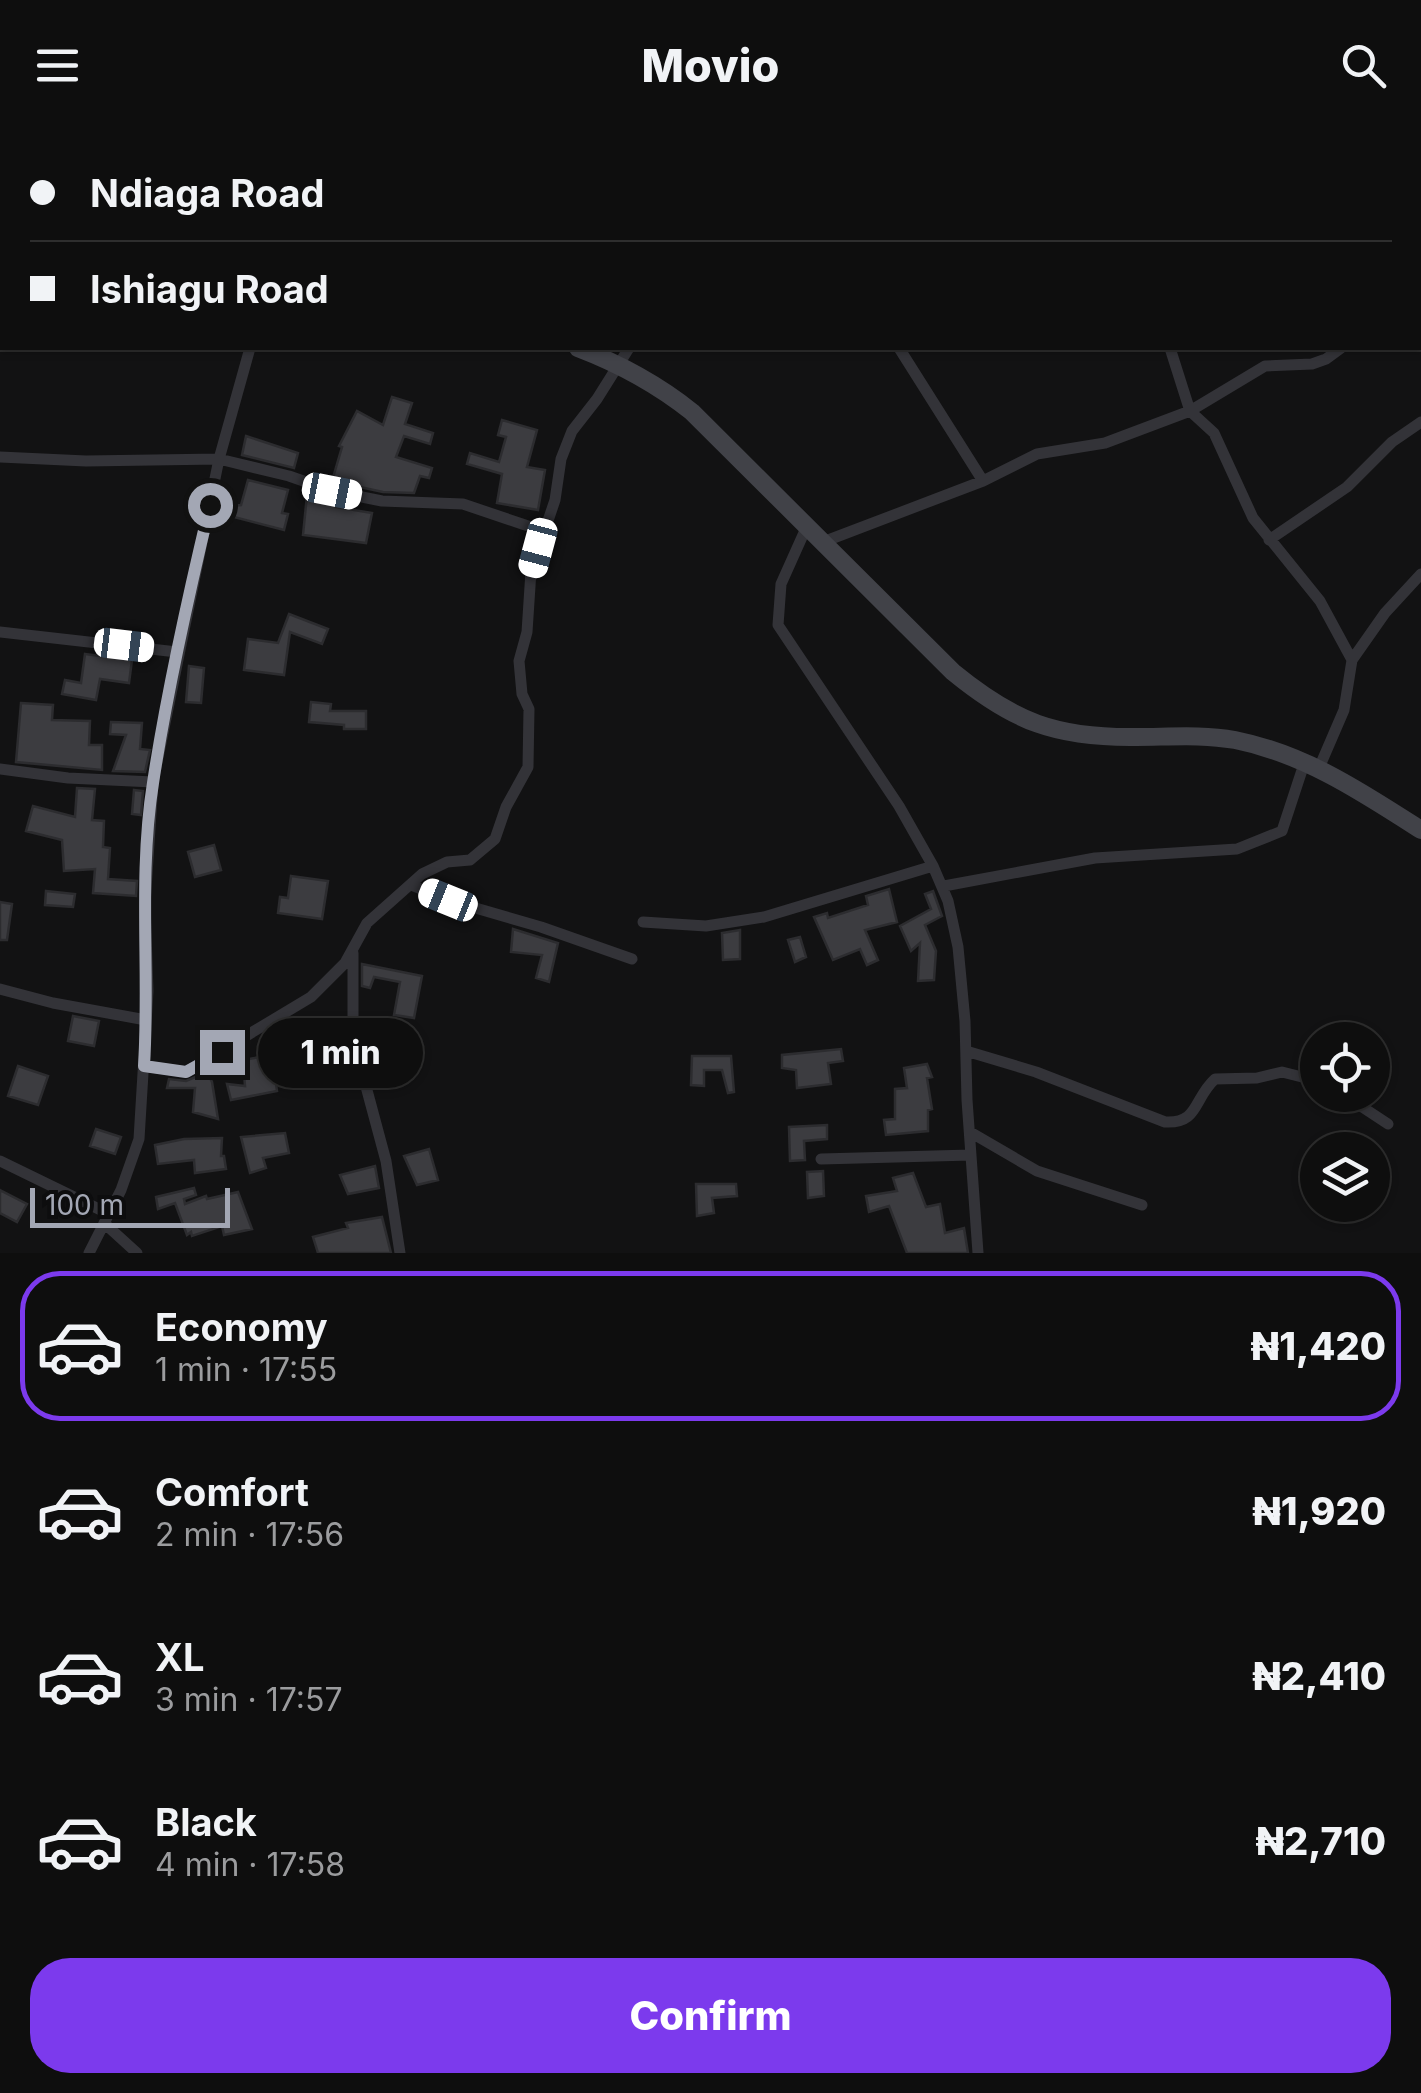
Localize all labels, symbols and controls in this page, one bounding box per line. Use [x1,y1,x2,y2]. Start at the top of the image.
icon: menu [30,38,85,93]
text: Movio [642,38,779,93]
icon: search [1336,38,1391,93]
text: Ndiaga Road [90,170,325,216]
text: Ishiagu Road [90,266,329,312]
car [300,471,364,511]
route start [188,483,233,528]
car [516,515,560,581]
car [92,626,156,664]
car [415,875,481,925]
callout: 1 min [257,1017,422,1087]
map controls [1300,1022,1390,1222]
button: locate [1300,1022,1390,1112]
route end [200,1030,245,1075]
text: 1 min [300,1033,381,1072]
button: layers [1300,1132,1390,1222]
scale bar [30,1183,230,1228]
text: 100 m [45,1188,124,1222]
icon: car [35,1301,125,1391]
text: Economy [155,1304,328,1350]
text: ₦1,420 [1251,1323,1386,1369]
text: 1 min · 17:55 [155,1350,337,1389]
icon: car [35,1466,125,1556]
text: Comfort [155,1469,309,1515]
text: ₦1,920 [1252,1488,1386,1534]
text: 2 min · 17:56 [155,1515,344,1554]
icon: car [35,1631,125,1721]
text: XL [155,1634,205,1680]
text: ₦2,410 [1252,1653,1386,1699]
text: 3 min · 17:57 [155,1680,343,1719]
icon: car [35,1796,125,1886]
text: Black [155,1799,257,1845]
text: ₦2,710 [1256,1818,1386,1864]
text: 4 min · 17:58 [155,1845,345,1884]
button: Confirm [30,1958,1391,2073]

